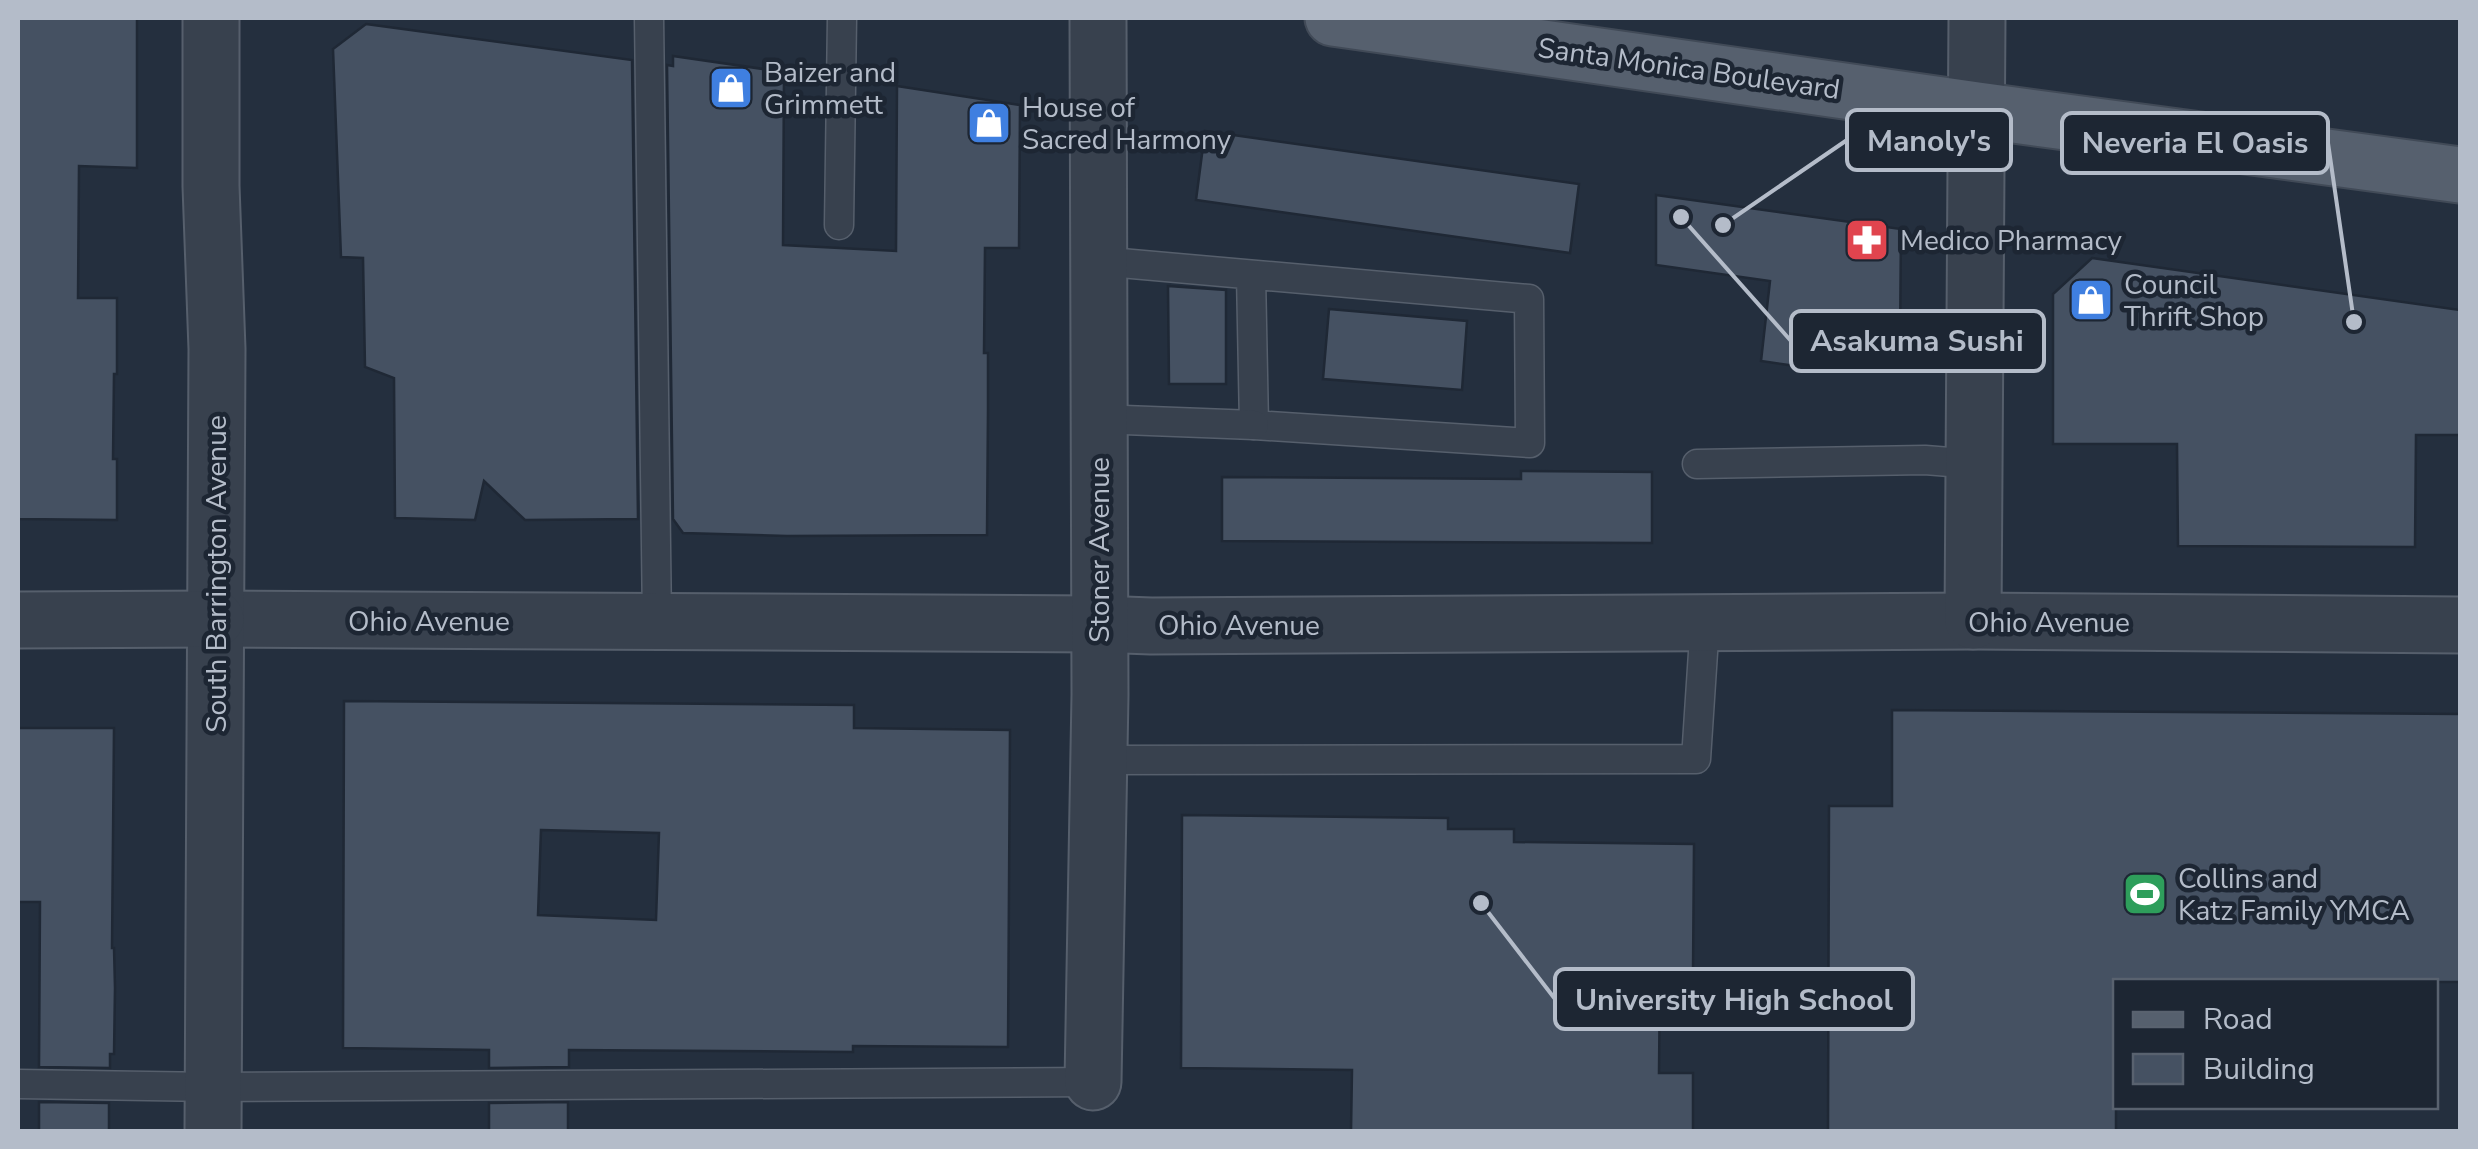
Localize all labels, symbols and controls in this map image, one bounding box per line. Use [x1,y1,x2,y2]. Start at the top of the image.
street label: Santa Monica Boulevard [1535,29,1842,109]
place label: Baizer and Grimmett [764,54,896,124]
shop icon: Baizer and Grimmett [708,65,754,111]
place label: House of Sacred Harmony [1022,89,1232,159]
shop icon: House of Sacred Harmony [966,100,1012,146]
callout: Manoly's [1847,110,2011,170]
callout: Neveria El Oasis [2062,113,2328,173]
text: Manoly's [1867,121,1991,162]
text: Neveria El Oasis [2082,123,2308,164]
pharmacy icon: Medico Pharmacy [1844,217,1890,263]
place label: Medico Pharmacy [1900,222,2122,260]
place label: Council Thrift Shop [2124,266,2264,336]
shop icon: Council Thrift Shop [2068,277,2114,323]
callout: Asakuma Sushi [1791,311,2044,371]
text: Asakuma Sushi [1810,321,2024,362]
street label: South Barrington Avenue [198,415,236,733]
street label: Stoner Avenue [1081,457,1119,643]
street label: Ohio Avenue [348,603,510,641]
street label: Ohio Avenue [1968,604,2130,642]
street label: Ohio Avenue [1158,607,1320,645]
place label: Collins and Katz Family YMCA [2178,860,2410,930]
sports icon: Collins and Katz Family YMCA [2122,871,2168,917]
callout: University High School [1555,969,1913,1029]
legend [2113,979,2438,1109]
text: University High School [1575,980,1893,1021]
text: Road [2203,999,2273,1040]
text: Building [2203,1049,2315,1090]

